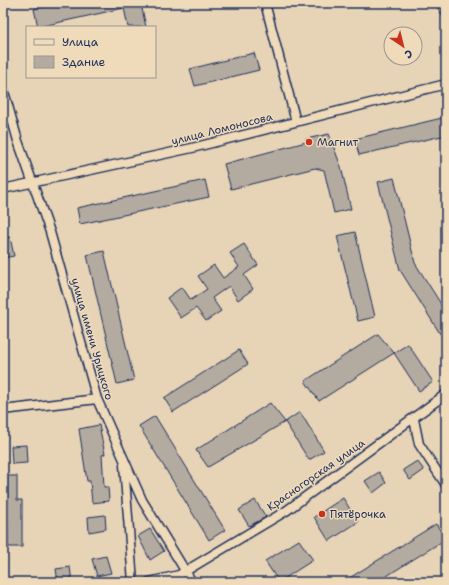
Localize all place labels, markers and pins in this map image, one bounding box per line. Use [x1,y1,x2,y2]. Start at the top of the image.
place label: Магнит [317,135,358,150]
marker: Магнит [304,137,314,147]
place label: Пятёрочка [330,507,386,522]
marker: Пятёрочка [317,509,327,519]

